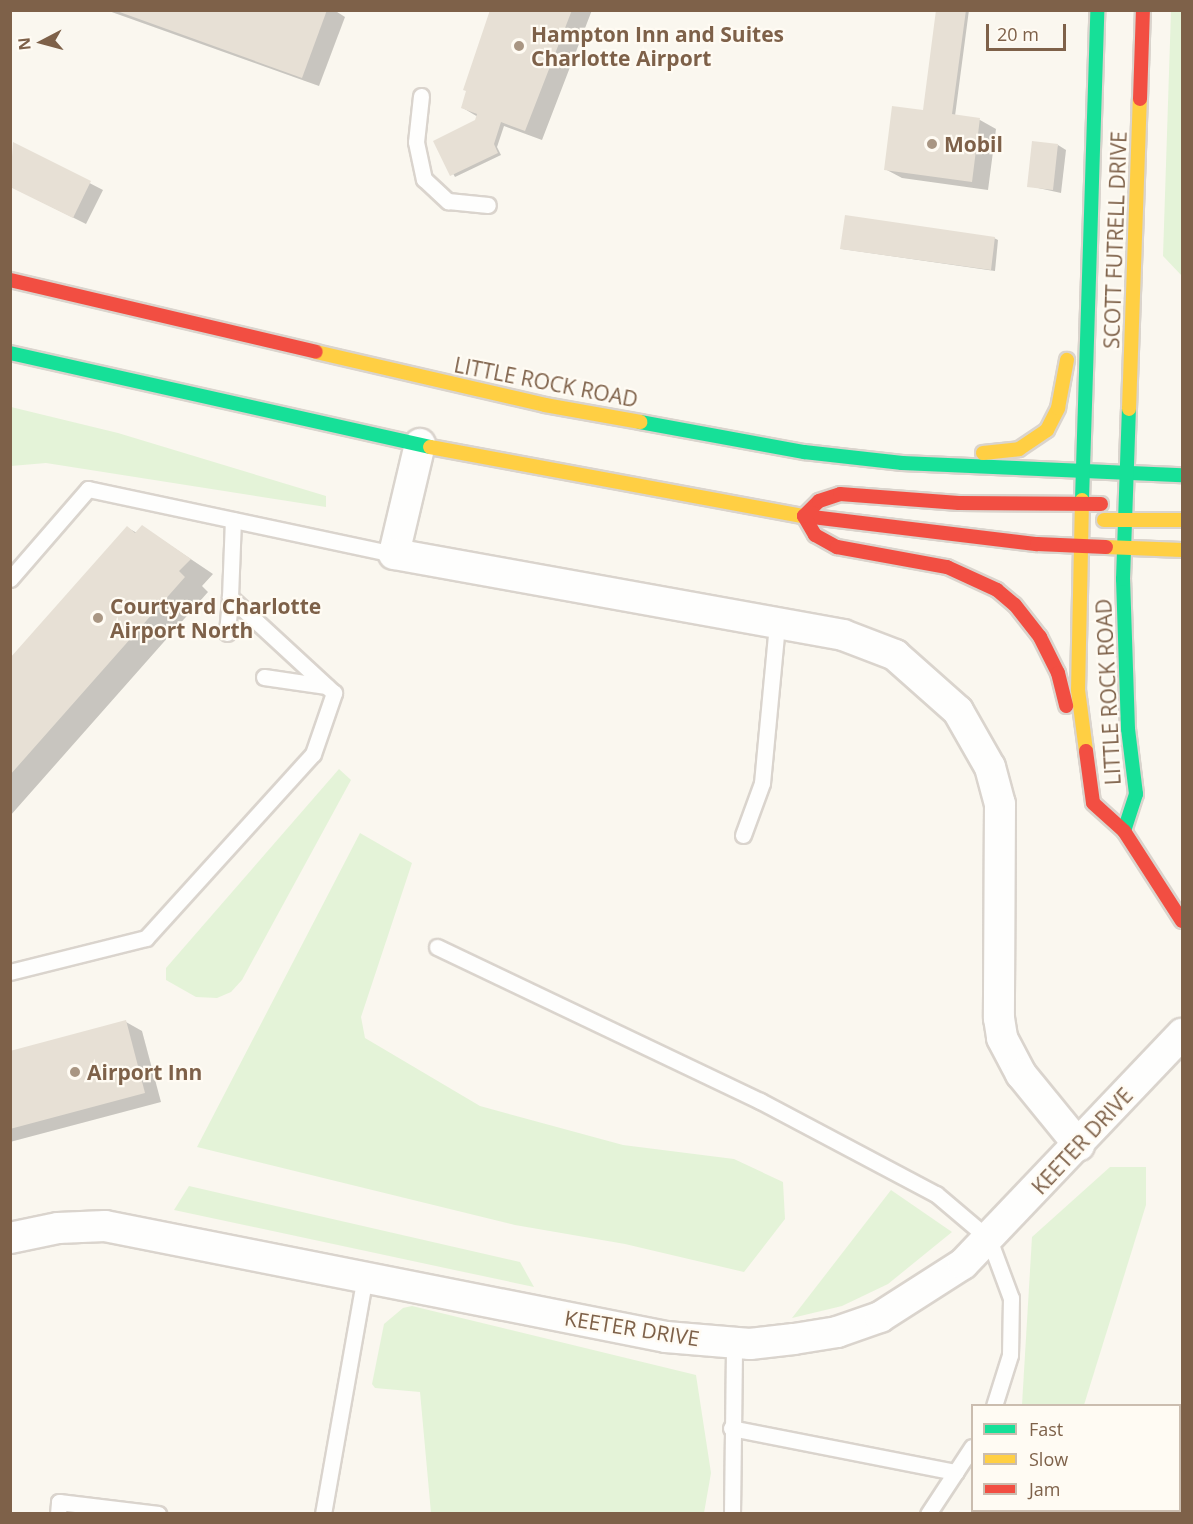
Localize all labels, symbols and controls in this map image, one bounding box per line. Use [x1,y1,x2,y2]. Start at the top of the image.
north arrow [12,12,72,72]
scale bar [989,12,1068,50]
place label: Hampton Inn and Suites Charlotte Airport [531,21,784,71]
text: 20 m [997,22,1039,46]
text: N [12,36,36,52]
marker: Hampton Inn and Suites Charlotte Airport [512,39,526,53]
place label: Mobil [944,131,1003,157]
street label: SCOTT FUTRELL DRIVE [1099,131,1131,349]
marker: Mobil [925,137,939,151]
street label: LITTLE ROCK ROAD [452,352,640,412]
place label: Courtyard Charlotte Airport North [110,593,321,643]
street label: LITTLE ROCK ROAD [1091,598,1125,786]
marker: Courtyard Charlotte Airport North [91,611,105,625]
place label: Airport Inn [87,1059,202,1085]
marker: Airport Inn [68,1065,82,1079]
street label: KEETER DRIVE [1026,1083,1138,1199]
street label: KEETER DRIVE [563,1305,701,1351]
legend [971,1404,1181,1512]
text: Fast [1029,1417,1063,1441]
text: Slow [1029,1447,1068,1471]
text: Jam [1029,1477,1061,1501]

